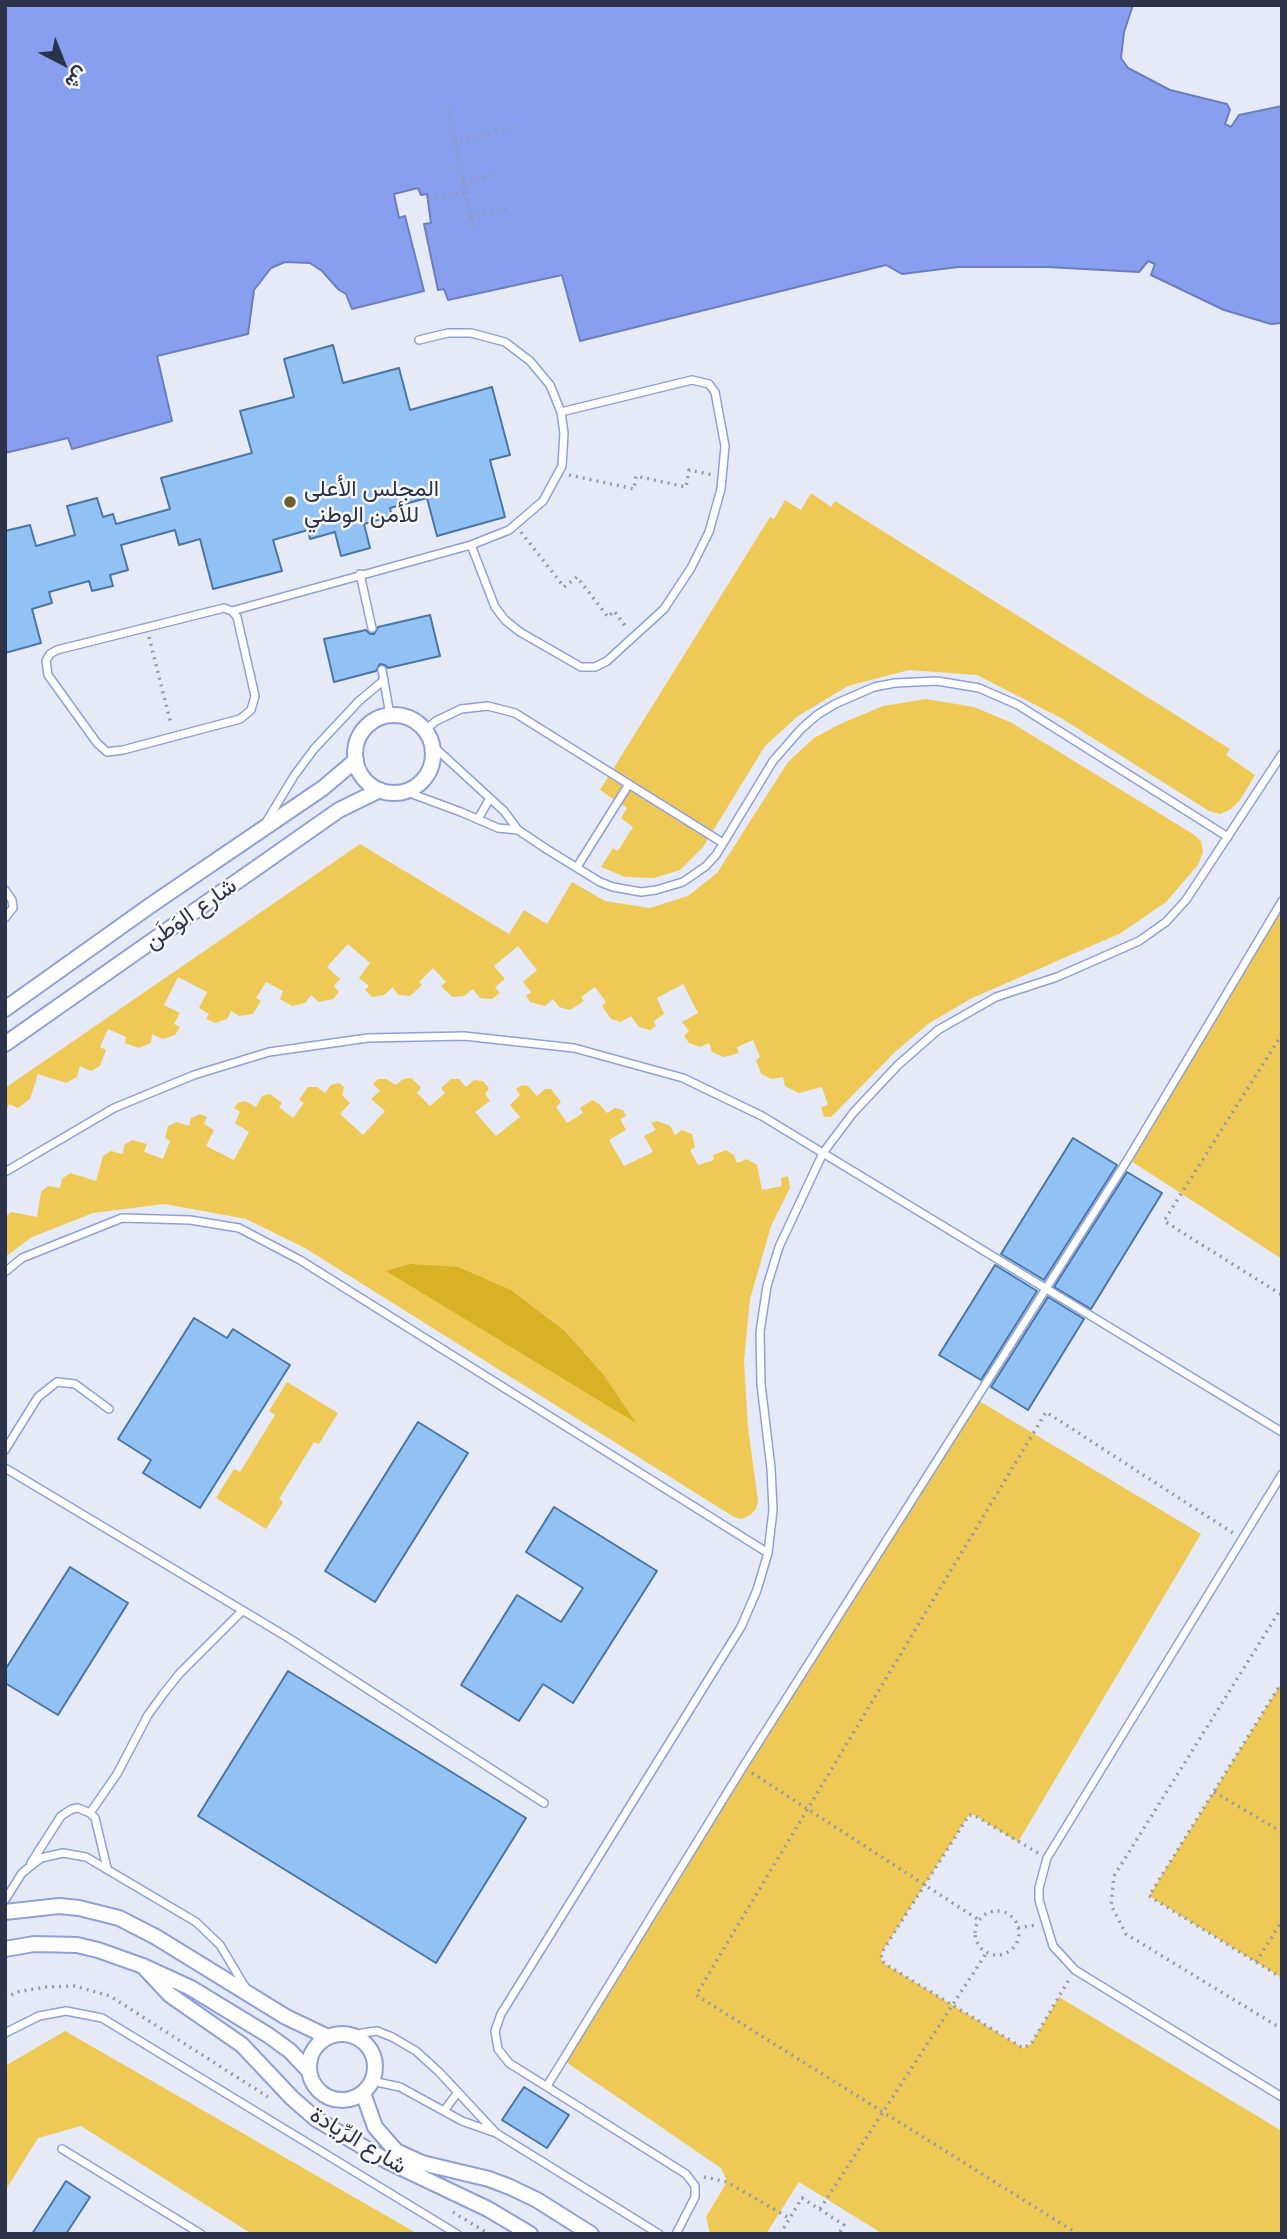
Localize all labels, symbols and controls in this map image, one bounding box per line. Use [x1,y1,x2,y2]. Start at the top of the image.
north arrow [28,28,98,98]
text: ش [60,61,94,96]
place label: المجلس الأعلى للأمن الوطني [304,475,439,529]
marker: المجلس الأعلى للأمن الوطني [282,494,298,510]
street label: شارع الوَطَن [140,872,242,956]
street label: شارع الرِّيادة [305,2101,411,2181]

